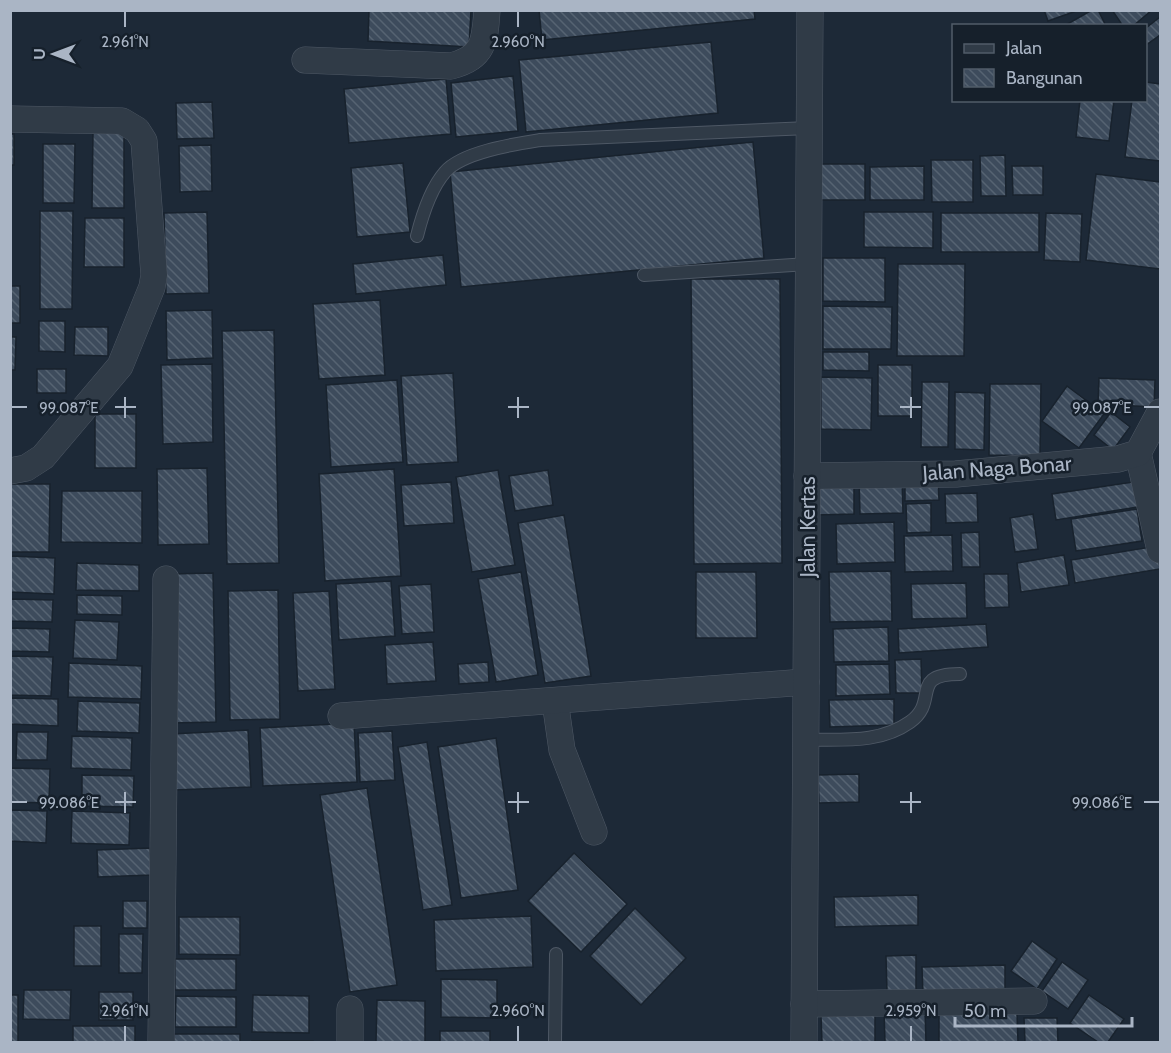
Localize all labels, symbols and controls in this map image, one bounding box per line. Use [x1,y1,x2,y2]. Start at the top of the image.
north arrow [24,24,84,84]
legend [952,24,1147,102]
text: 2.961°N [101,33,149,51]
text: 2.960°N [491,33,545,51]
text: Jalan [1005,37,1042,59]
text: U [30,48,49,60]
text: Bangunan [1006,67,1083,89]
text: 99.087°E [39,399,99,417]
text: 99.087°E [1072,399,1132,417]
street label: Jalan Naga Bonar [921,450,1073,486]
street label: Jalan Kertas [795,476,820,579]
text: 99.086°E [39,794,99,812]
text: 99.086°E [1072,794,1132,812]
scale bar [955,990,1132,1028]
text: 50 m [964,1000,1006,1022]
text: 2.961°N [101,1002,149,1020]
text: 2.960°N [491,1002,545,1020]
text: 2.959°N [885,1002,937,1020]

